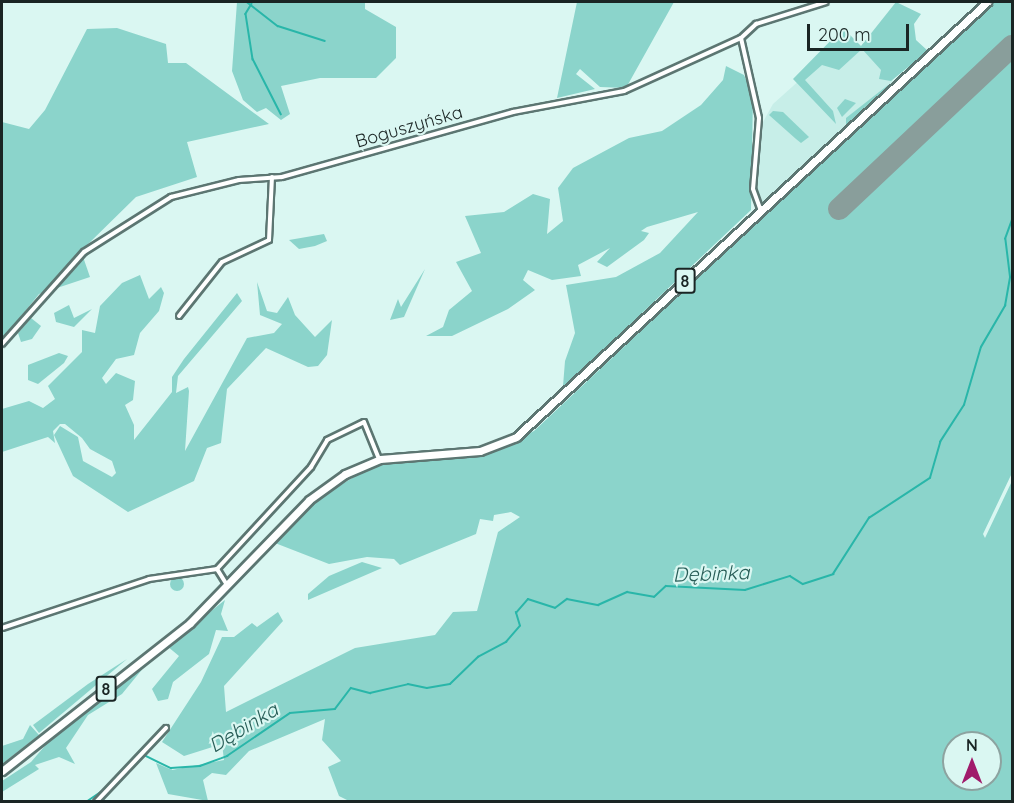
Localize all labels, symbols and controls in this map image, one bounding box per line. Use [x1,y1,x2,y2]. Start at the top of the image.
scale bar [810,12,912,50]
text: 200 m [818,23,871,46]
street label: Boguszyńska [353,101,465,153]
road number: 8 [674,268,696,294]
water label: Dębinka [672,560,750,586]
road number: 8 [96,676,116,702]
water label: Dębinka [204,697,282,757]
north arrow [942,731,1002,791]
text: N [966,735,978,755]

